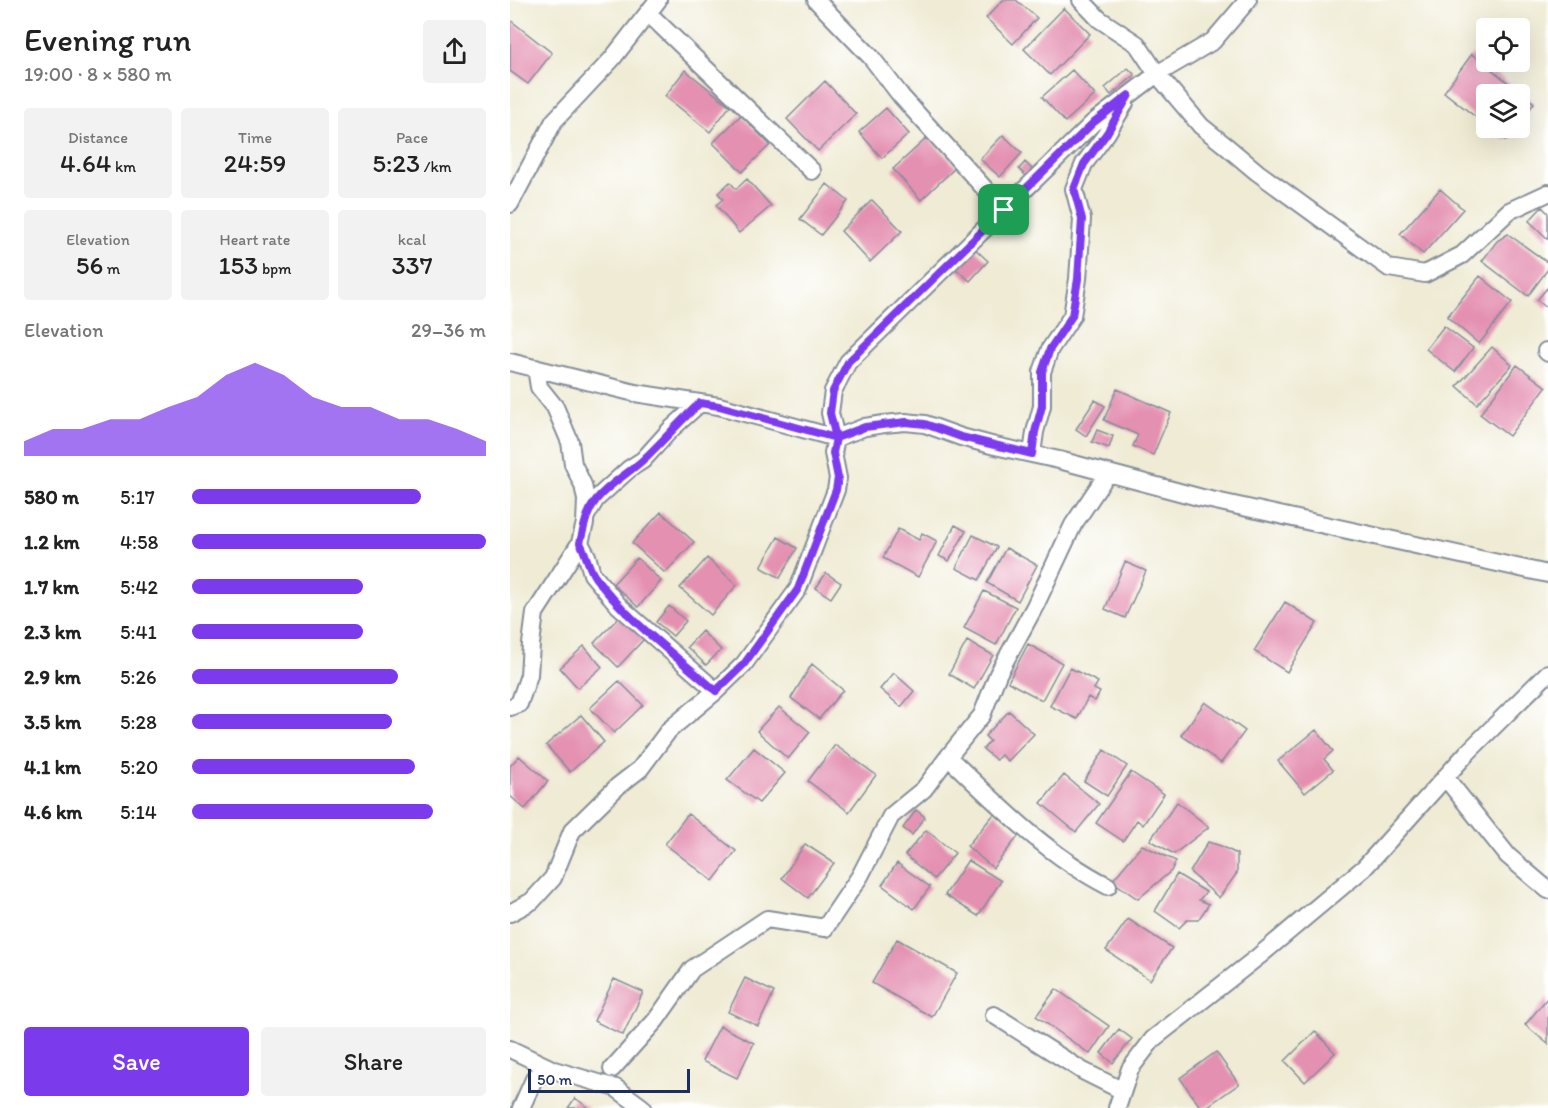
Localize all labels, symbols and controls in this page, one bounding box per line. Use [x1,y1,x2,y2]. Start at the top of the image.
map controls [1476,18,1530,138]
button: locate [1476,18,1530,72]
text: Evening run [24,20,191,59]
button: share [423,20,486,83]
text: 19:00 · 8 × 580 m [24,62,172,86]
button: layers [1476,84,1530,138]
text: Distance [68,128,128,147]
text: Time [238,128,272,147]
text: Pace [396,128,428,147]
text: 4.64 [60,147,111,179]
text: 24:59 [224,147,286,179]
text: 5:23 [372,147,420,179]
text: km [111,157,136,176]
text: /km [420,157,452,176]
pin [978,184,1029,235]
icon: arrive [987,193,1020,226]
text: Elevation [66,230,130,249]
text: Heart rate [220,230,290,249]
text: kcal [398,230,426,249]
text: 56 [76,249,103,281]
text: 153 [218,249,258,281]
text: 337 [391,249,433,281]
text: m [103,259,120,278]
text: bpm [258,259,292,278]
text: Elevation [24,318,103,342]
text: 29–36 m [411,318,486,342]
text: 580 m [24,485,79,509]
text: 5:17 [120,485,155,509]
text: 1.2 km [24,530,80,554]
text: 4:58 [120,530,158,554]
text: 1.7 km [24,575,79,599]
text: 5:42 [120,575,158,599]
text: 2.3 km [24,620,81,644]
text: 5:41 [120,620,157,644]
text: 2.9 km [24,665,81,689]
text: 5:26 [120,665,157,689]
text: 3.5 km [24,710,81,734]
text: 5:28 [120,710,157,734]
text: 4.1 km [24,755,81,779]
text: 5:20 [120,755,158,779]
text: 4.6 km [24,800,82,824]
text: 5:14 [120,800,157,824]
button: Save [24,1027,249,1096]
button: Share [261,1027,486,1096]
scale bar [528,1066,690,1094]
text: 50 m [537,1070,572,1089]

